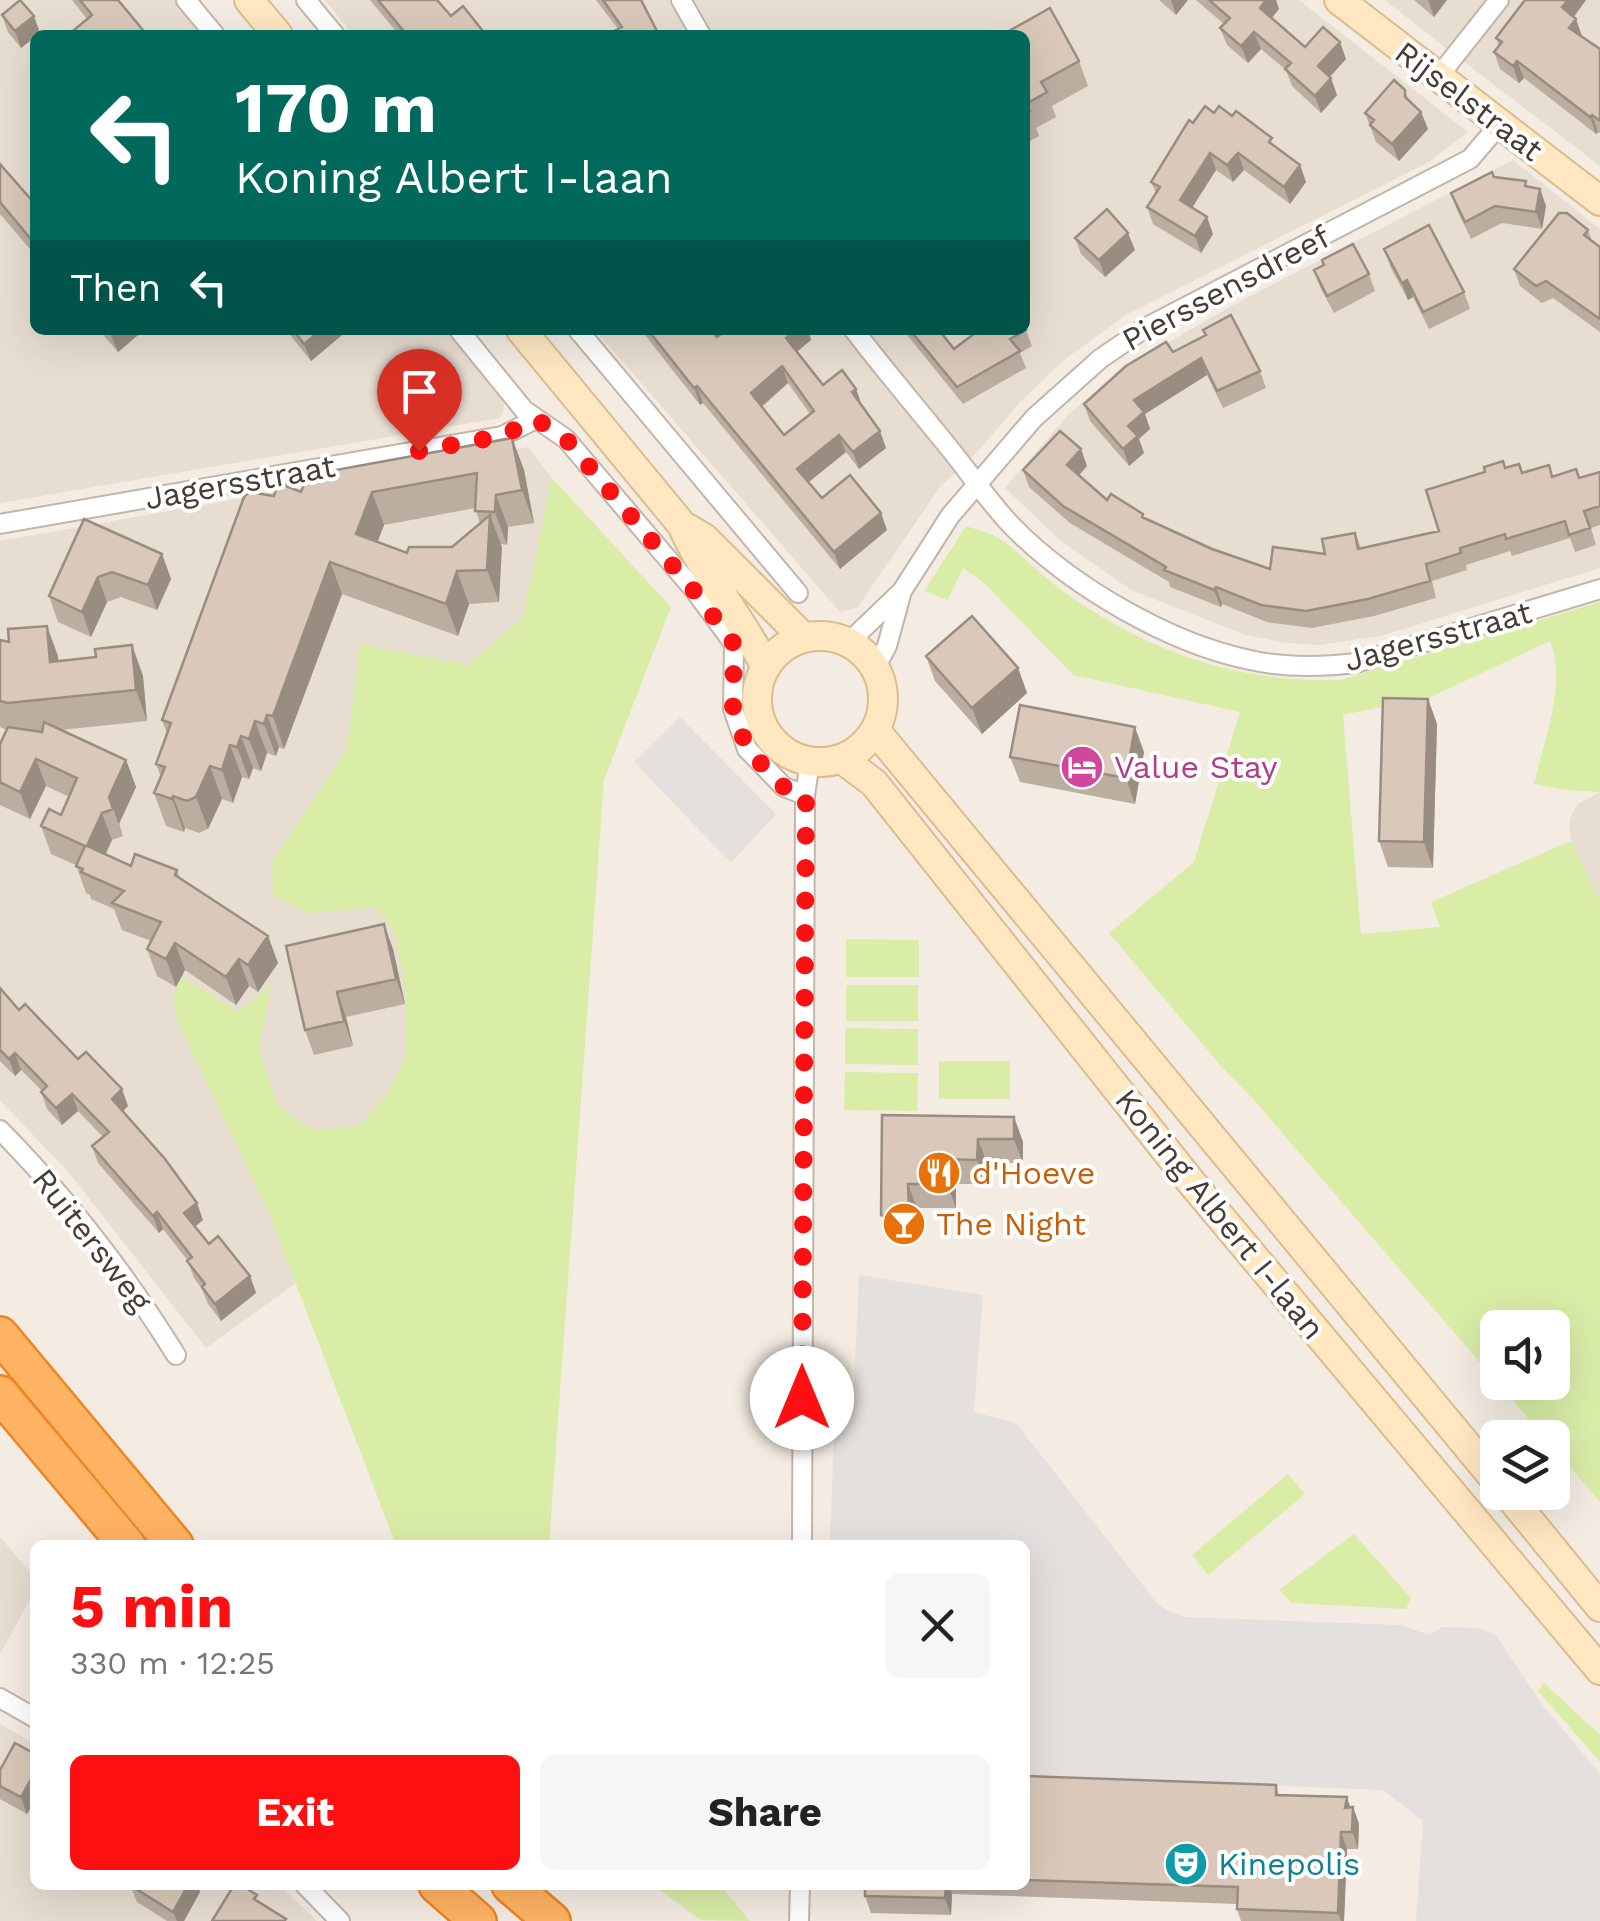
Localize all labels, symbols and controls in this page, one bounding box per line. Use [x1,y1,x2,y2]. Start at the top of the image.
street label: Rijselstraat [1388,33,1550,169]
text: 170 m [235,67,437,149]
icon: left [70,70,200,200]
text: Koning Albert I-laan [235,151,673,204]
street label: Pierssensdreef [1116,217,1337,359]
icon: left [181,260,236,315]
text: Then [70,266,161,310]
pin [377,349,462,452]
icon: arrive [392,364,447,419]
street label: Jagersstraat [142,447,338,517]
street label: Jagersstraat [1340,593,1536,679]
hotel icon: Value Stay [1059,744,1105,790]
place label: Value Stay [1114,748,1278,786]
street label: Koning Albert I-laan [1107,1081,1333,1347]
restaurant icon: d'Hoeve [916,1150,962,1196]
place label: d'Hoeve [972,1154,1095,1192]
street label: Ruitersweg [24,1161,160,1320]
bar icon: The Night [881,1201,927,1247]
place label: The Night [936,1205,1086,1243]
map controls [1480,1310,1570,1510]
button: sound [1480,1310,1570,1400]
position arrow [750,1346,854,1450]
button: layers [1480,1420,1570,1510]
text: 5 min [70,1571,233,1642]
button: close [885,1573,990,1678]
text: 330 m · 12:25 [70,1644,275,1682]
button: Exit [70,1755,520,1870]
button: Share [540,1755,990,1870]
theatre icon: Kinepolis [1163,1841,1209,1887]
place label: Kinepolis [1218,1845,1360,1883]

